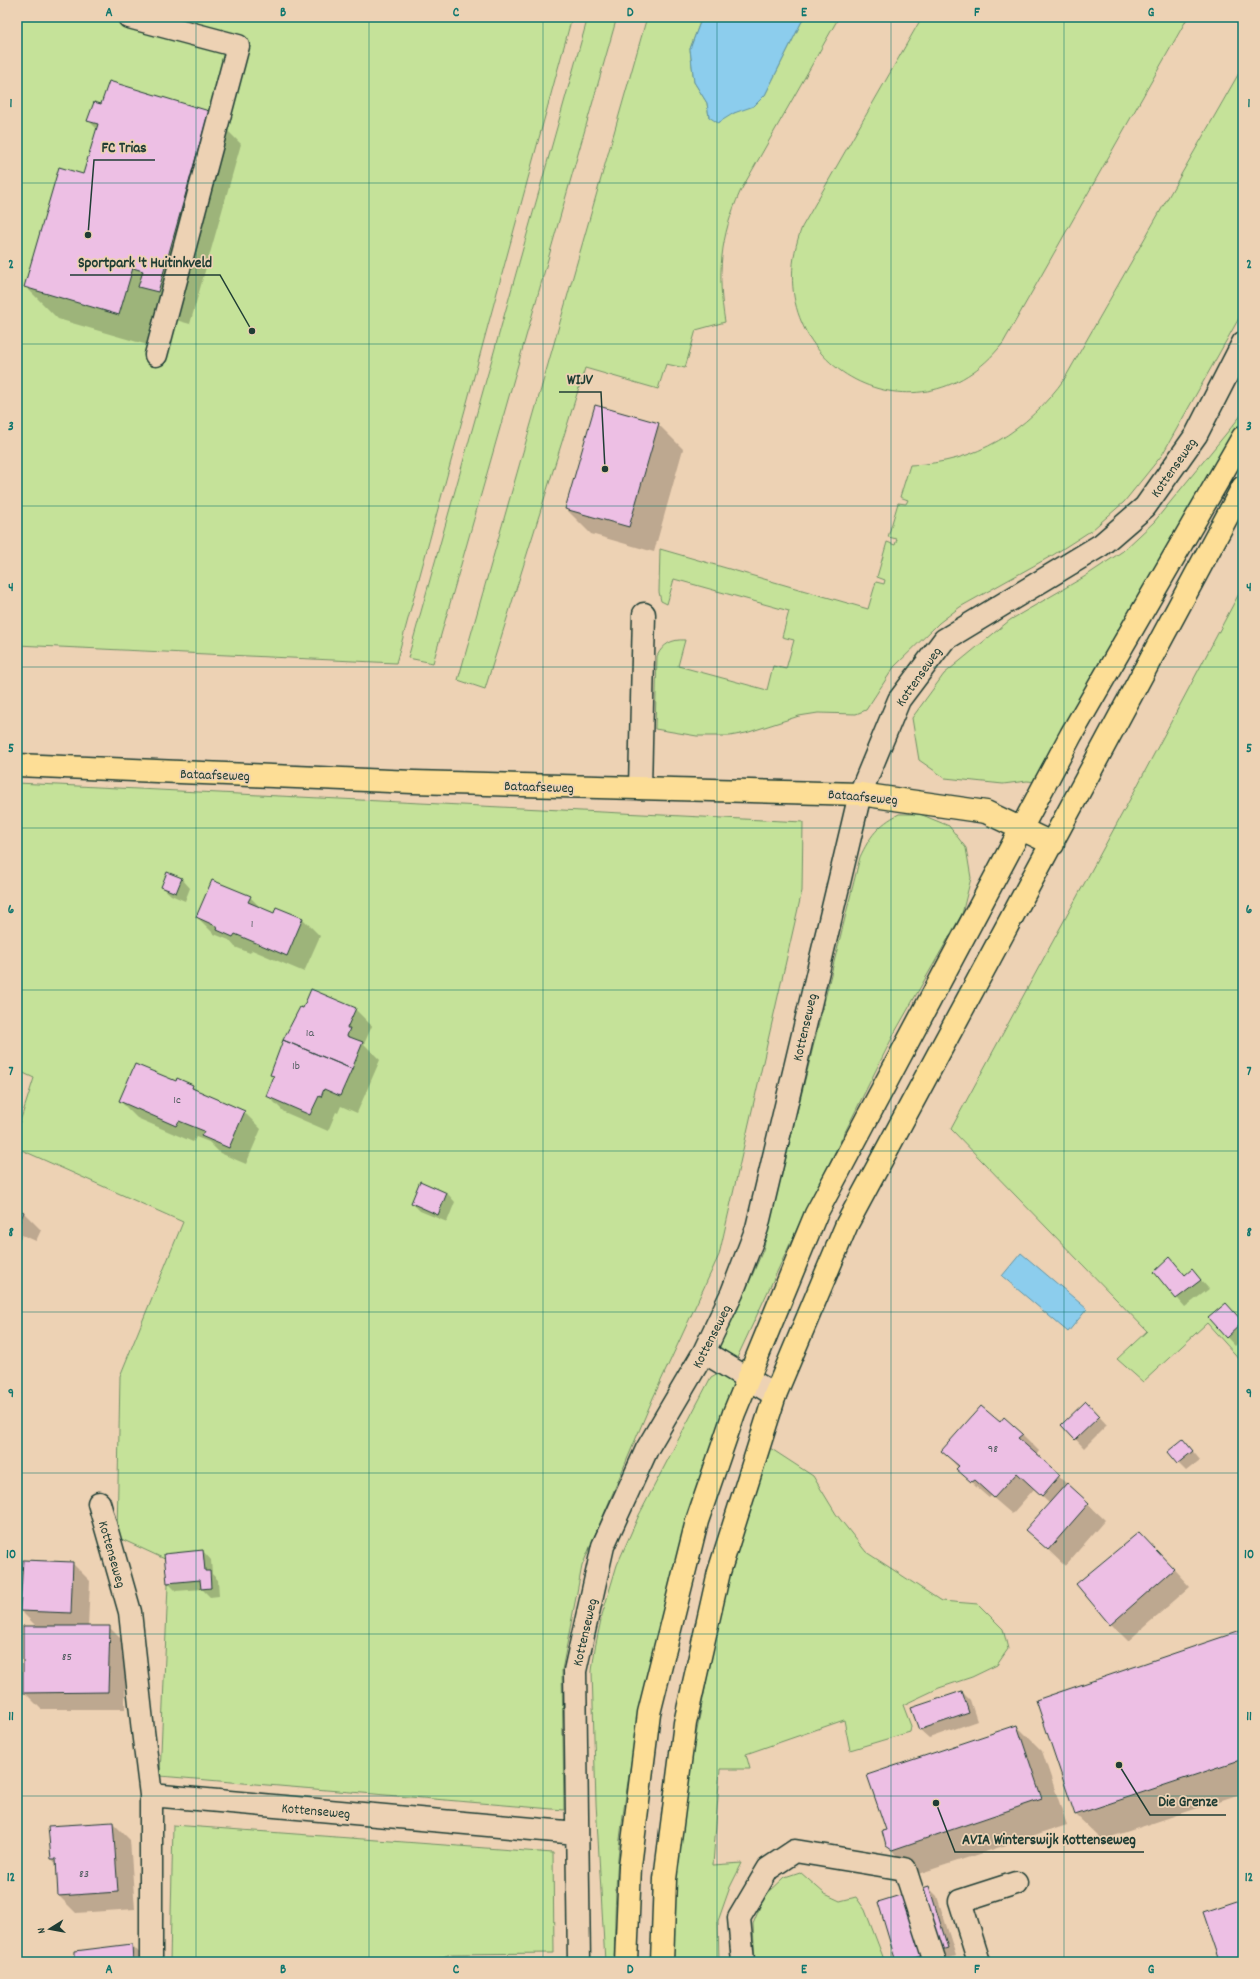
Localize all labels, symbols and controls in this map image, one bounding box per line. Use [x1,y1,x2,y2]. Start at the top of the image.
text: A [105,4,113,23]
text: B [280,4,286,23]
text: C [453,4,460,23]
text: D [627,4,634,23]
text: E [801,4,808,23]
text: F [974,4,980,23]
text: G [1148,4,1155,23]
text: 1 [10,95,13,114]
text: 1 [1248,95,1251,114]
callout: FC Trias [94,133,155,160]
text: FC Trias [101,138,147,160]
callout: Sportpark 't Huitinkveld [70,248,220,275]
text: Sportpark 't Huitinkveld [78,253,212,275]
text: 2 [8,256,14,275]
text: 2 [1246,256,1252,275]
callout: WIJV [559,365,601,392]
text: WIJV [567,370,594,392]
text: 3 [8,418,14,437]
text: 3 [1246,418,1252,437]
street label: Kottenseweg [1147,434,1203,502]
text: 4 [8,579,14,598]
text: 4 [1246,579,1252,598]
street label: Kottenseweg [892,643,948,711]
text: 5 [8,740,14,759]
text: 5 [1246,740,1252,759]
street label: Bataafseweg [180,765,250,787]
street label: Bataafseweg [504,777,574,799]
street label: Bataafseweg [827,785,898,811]
text: 6 [8,901,15,920]
text: 6 [1246,901,1253,920]
house number: 1 [251,916,253,933]
street label: Kottenseweg [788,992,823,1063]
house number: 1a [306,1025,314,1042]
house number: 1b [292,1058,300,1075]
text: 7 [9,1063,14,1082]
text: 7 [1247,1063,1252,1082]
house number: 1c [173,1092,181,1109]
text: 8 [8,1224,14,1243]
text: 8 [1246,1224,1252,1243]
street label: Kottenseweg [688,1302,737,1372]
text: 9 [8,1385,14,1404]
text: 9 [1246,1385,1252,1404]
house number: 98 [988,1441,998,1458]
street label: Kottenseweg [92,1519,130,1590]
text: 10 [6,1546,16,1565]
text: 10 [1244,1546,1254,1565]
street label: Kottenseweg [568,1597,603,1668]
house number: 85 [62,1649,72,1666]
text: 11 [8,1708,14,1727]
text: 11 [1246,1708,1252,1727]
callout: Die Grenze [1150,1788,1226,1815]
text: Die Grenze [1158,1792,1218,1814]
street label: Kottenseweg [281,1799,351,1825]
callout: AVIA Winterswijk Kottenseweg [955,1825,1144,1852]
text: AVIA Winterswijk Kottenseweg [962,1830,1136,1852]
house number: 83 [79,1866,89,1883]
text: 12 [7,1869,16,1888]
text: 12 [1245,1869,1254,1888]
north arrow [30,1909,70,1949]
text: N [34,1926,51,1935]
text: A [105,1961,113,1979]
text: B [280,1961,286,1979]
text: C [453,1961,460,1979]
text: D [627,1961,634,1979]
text: E [801,1961,808,1979]
text: F [974,1961,980,1979]
text: G [1148,1961,1155,1979]

